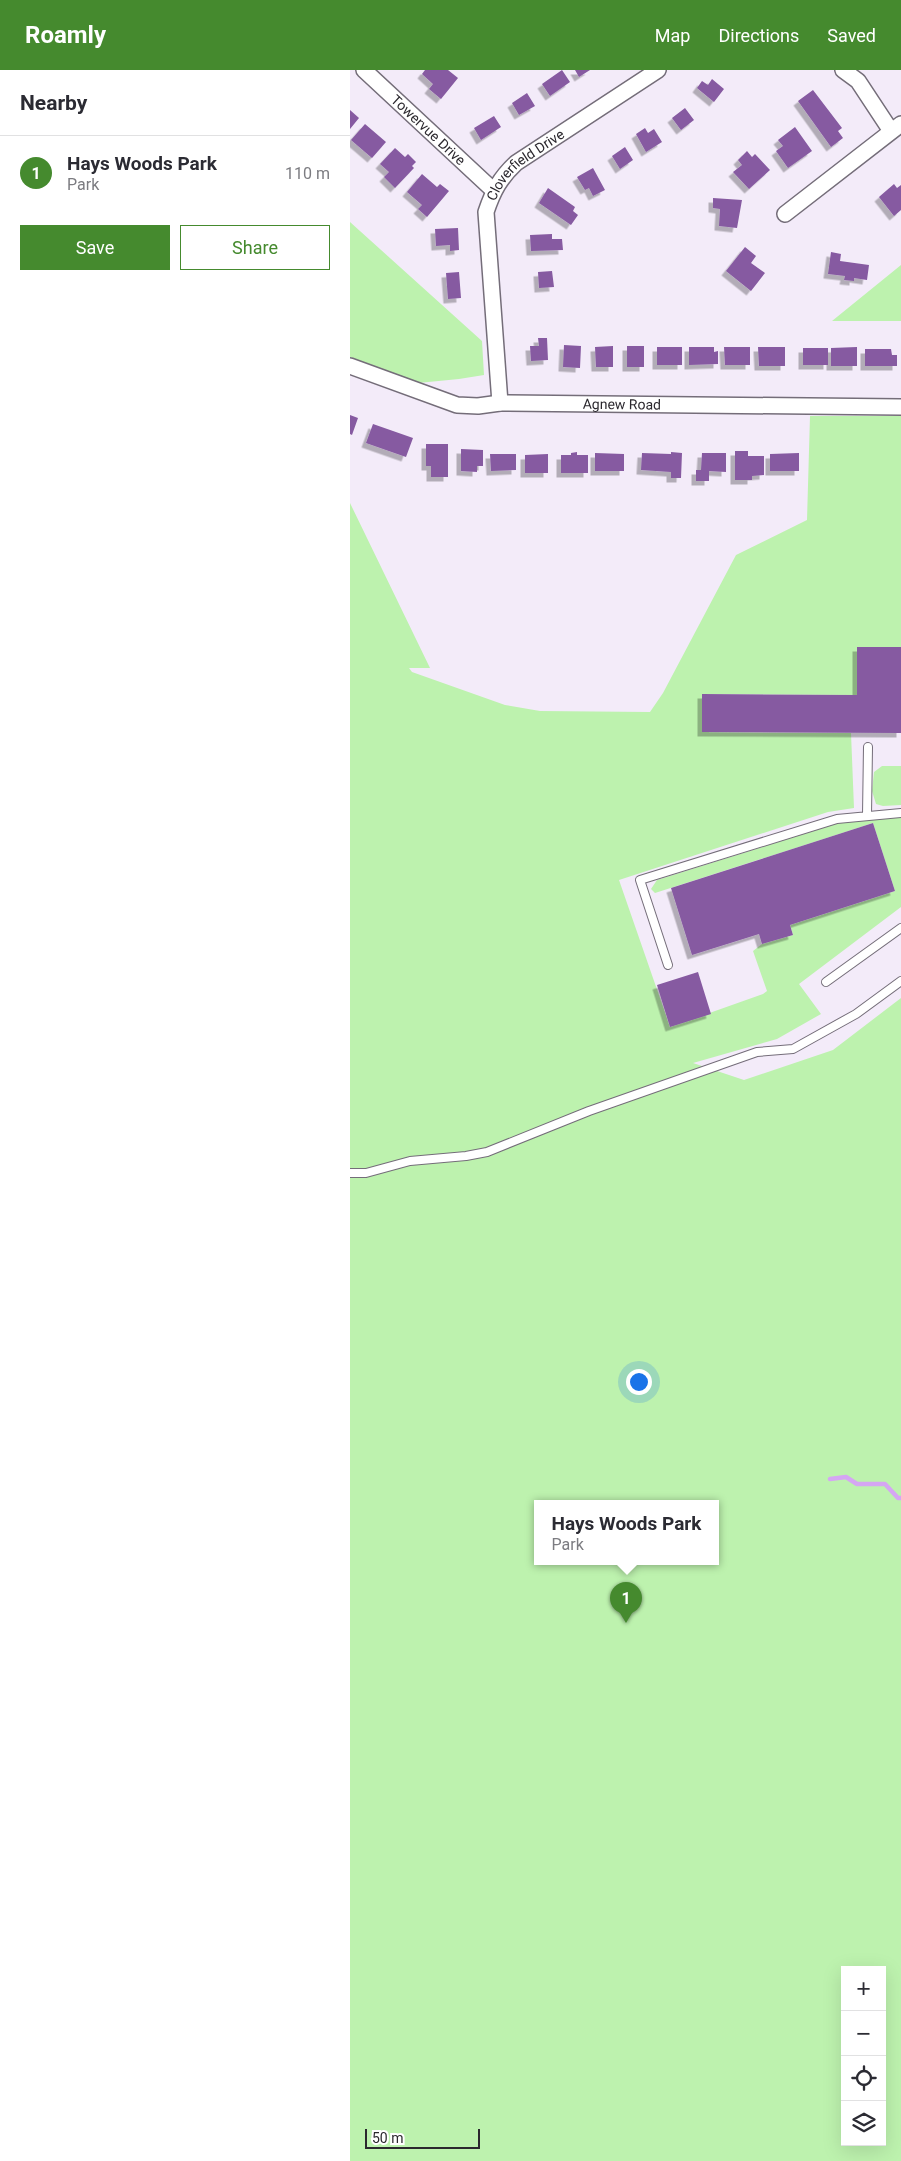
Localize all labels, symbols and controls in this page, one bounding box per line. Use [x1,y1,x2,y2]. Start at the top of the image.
text: Roamly [25,21,106,49]
text: Map [655,25,690,46]
text: Directions [718,25,799,46]
text: Saved [827,25,876,46]
text: Nearby [20,91,87,115]
street label: Towervue Drive [388,92,469,168]
street label: Cloverfield Drive [483,126,567,203]
text: Hays Woods Park [67,152,217,175]
text: 1 [31,164,41,183]
text: 110 m [285,164,330,183]
text: Park [67,175,99,194]
button: Save [20,225,170,270]
button: Share [180,225,330,270]
street label: Agnew Road [583,396,661,413]
your location [626,1369,652,1395]
popup [534,1500,719,1565]
text: Hays Woods Park [552,1512,701,1535]
text: Park [552,1535,584,1554]
pin: 1 [610,1582,642,1623]
map controls [841,1966,886,2146]
button: + [841,1966,886,2011]
button: − [841,2011,886,2056]
button: locate [841,2056,886,2101]
button: layers [841,2101,886,2146]
scale bar [365,2126,480,2149]
text: 50 m [372,2130,404,2146]

